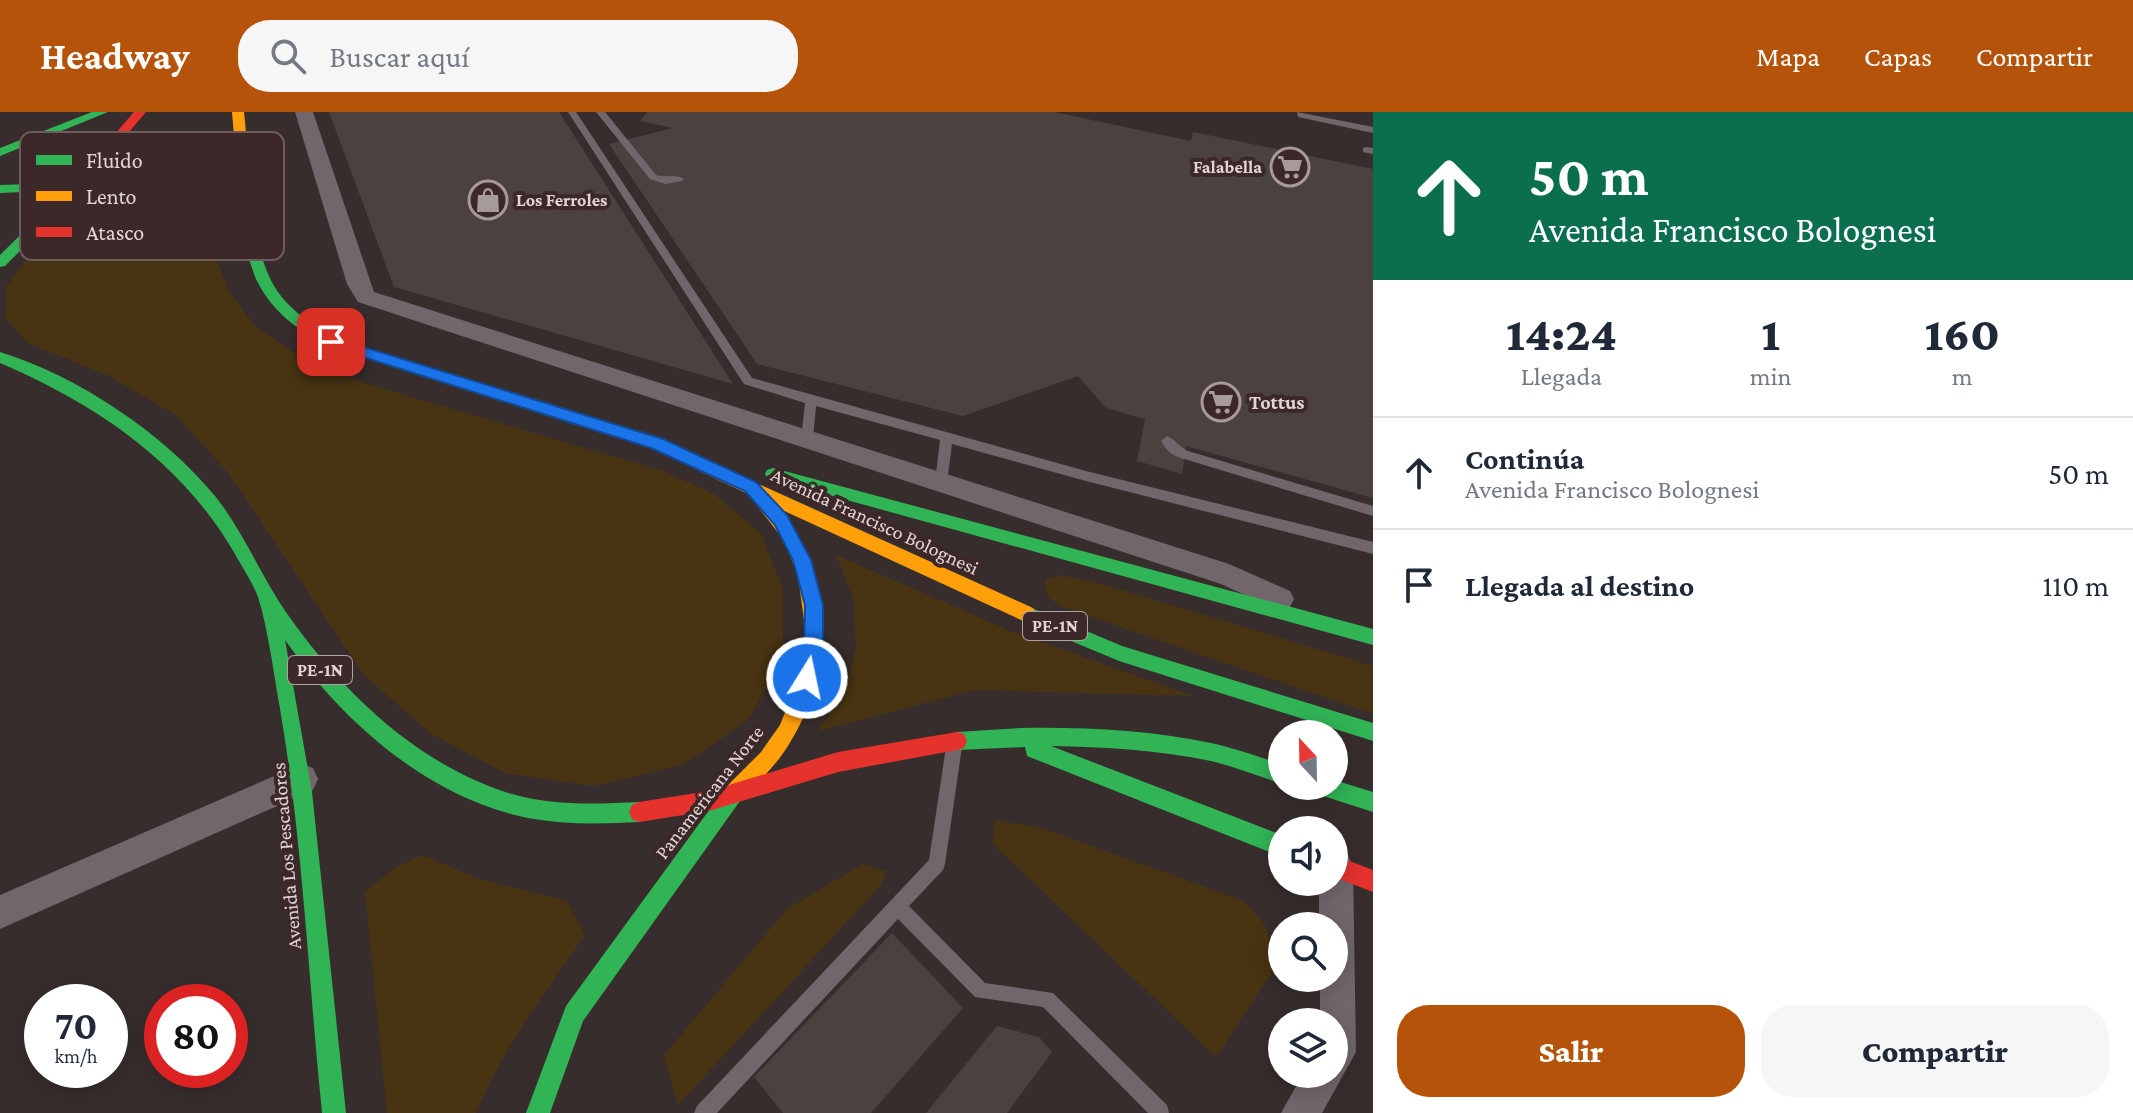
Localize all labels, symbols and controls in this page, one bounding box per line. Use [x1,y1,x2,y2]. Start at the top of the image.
search box [238,20,798,92]
icon: search [266,34,310,78]
text: Headway [40,35,190,77]
text: Buscar aquí [330,40,469,73]
text: Mapa [1756,41,1820,72]
text: Capas [1864,41,1932,72]
text: Compartir [1976,41,2093,72]
legend [20,132,284,260]
icon: ahead [1397,144,1501,248]
text: 50 m [1529,145,1649,207]
supermarket icon: Falabella [1269,146,1311,188]
text: Fluido [86,148,143,173]
place label: Falabella [1193,157,1262,177]
shop icon: Los Ferroles [467,179,509,221]
text: Lento [86,184,137,209]
place label: Los Ferroles [516,190,607,210]
text: Avenida Francisco Bolognesi [1529,210,1936,250]
text: Atasco [86,220,144,245]
text: 14:24 [1506,307,1617,360]
text: 1 [1761,307,1780,360]
text: 160 [1924,307,2000,360]
pin [297,308,365,376]
icon: arrive [309,320,353,364]
text: Llegada [1521,362,1602,391]
text: min [1750,362,1792,391]
text: m [1952,362,1973,391]
supermarket icon: Tottus [1200,381,1242,423]
place label: Tottus [1249,391,1305,413]
text: Continúa [1465,442,1584,475]
icon: ahead [1397,451,1441,495]
text: 50 m [2048,457,2109,490]
street label: Avenida Francisco Bolognesi [767,463,982,580]
text: Avenida Francisco Bolognesi [1465,475,1759,504]
icon: arrive [1397,563,1441,607]
text: Llegada al destino [1465,569,1694,602]
text: 110 m [2042,569,2109,602]
road number: PE-1N [1023,612,1087,640]
position arrow [765,636,849,720]
road number: PE-1N [288,656,352,684]
north arrow [1268,720,1348,800]
map controls [1268,720,1348,1088]
street label: Panamericana Norte [650,721,768,863]
street label: Avenida Los Pescadores [267,762,305,950]
button: sound [1268,816,1348,896]
button: search [1268,912,1348,992]
speed limit sign: 80 [144,984,248,1088]
text: 70 [54,1003,98,1048]
button: Salir [1397,1005,1745,1097]
button: Compartir [1761,1005,2109,1097]
button: layers [1268,1008,1348,1088]
text: km/h [54,1045,98,1067]

